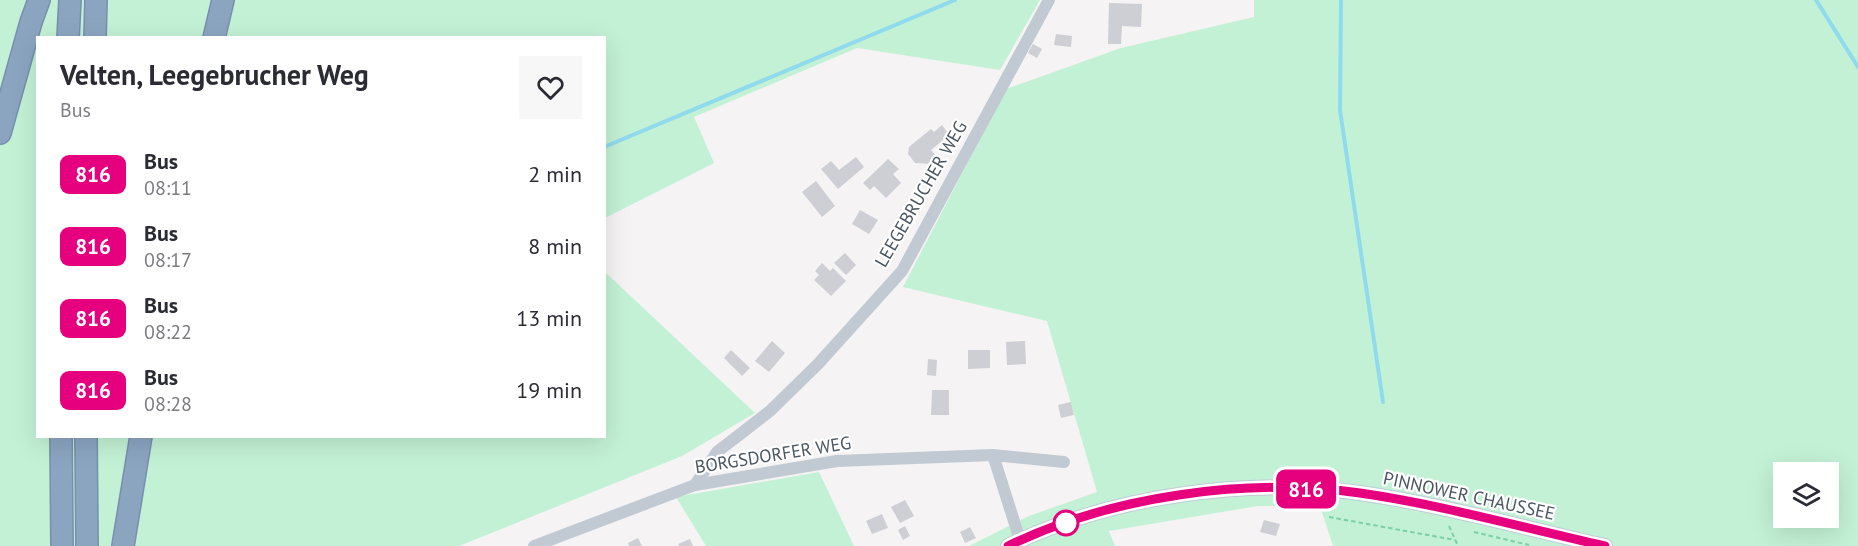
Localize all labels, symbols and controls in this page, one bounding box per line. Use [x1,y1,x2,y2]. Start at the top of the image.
text: Velten, Leegebrucher Weg [60,56,369,93]
button: heart [519,56,582,119]
text: Bus [60,97,91,123]
street label: LEEGEBRUCHER WEG [869,117,972,271]
text: Bus [144,147,178,175]
text: 2 min [528,160,582,188]
text: 816 [75,161,111,188]
text: 08:11 [144,175,192,201]
text: Bus [144,219,178,247]
text: 8 min [528,232,582,260]
text: 816 [75,233,111,260]
text: 08:17 [144,247,192,273]
text: Bus [144,291,178,319]
text: 13 min [516,304,582,332]
text: 816 [75,305,111,332]
text: 08:22 [144,319,192,345]
text: Bus [144,363,178,391]
text: 19 min [516,376,582,404]
text: 816 [75,377,111,404]
text: 08:28 [144,391,192,417]
street label: BORGSDORFER WEG [693,431,853,478]
map controls [1773,462,1839,528]
button: layers [1773,462,1839,528]
street label: PINNOWER CHAUSSEE [1381,466,1557,525]
line badge: 816 [1272,470,1340,508]
text: 816 [1288,476,1324,503]
unlabelled marker [1053,510,1079,536]

